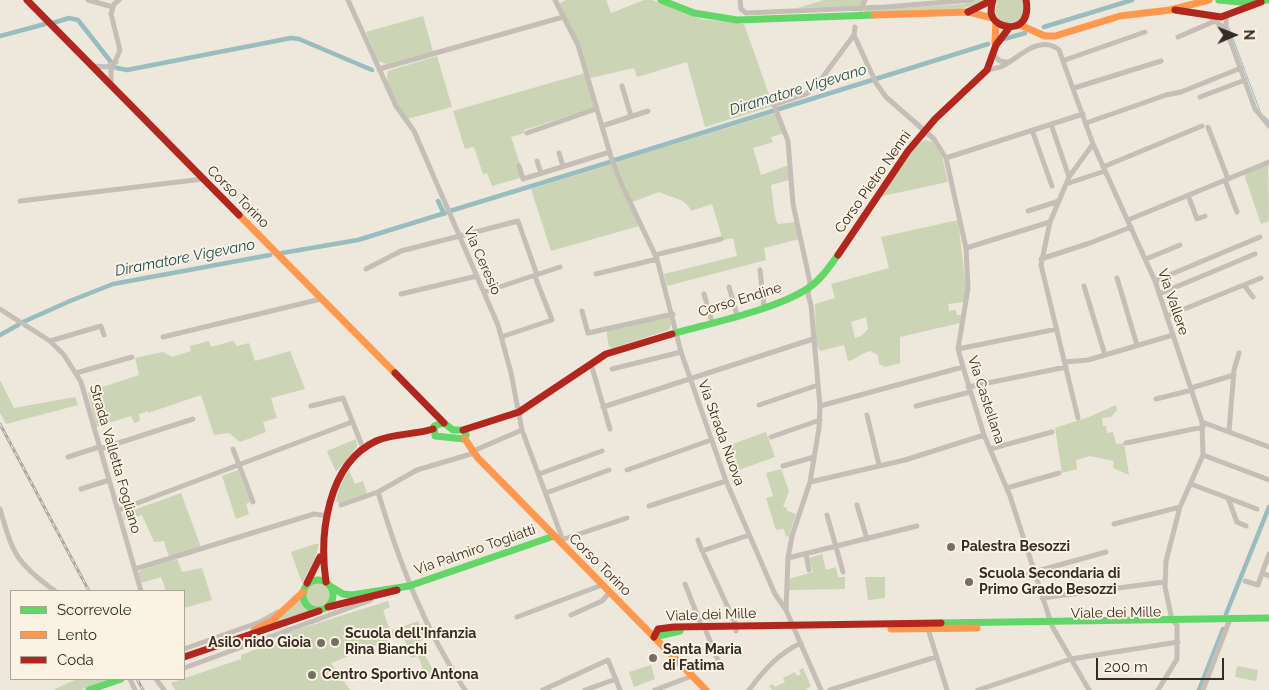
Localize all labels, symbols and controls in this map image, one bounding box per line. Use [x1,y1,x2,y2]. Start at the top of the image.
north arrow [1209,10,1259,60]
text: N [1241,29,1257,40]
water label: Diramatore Vigevano [727,61,869,119]
street label: Corso Pietro Nenni [831,128,915,236]
street label: Corso Torino [203,162,273,232]
street label: Via Ceresio [460,224,504,298]
water label: Diramatore Vigevano [113,236,257,280]
street label: Via Vallere [1154,267,1192,337]
street label: Corso Endine [696,279,784,321]
street label: Via Castellana [964,354,1008,446]
street label: Via Strada Nuova [694,378,748,488]
street label: Strada Valletta Fogliano [86,383,144,535]
street label: Via Palmiro Togliatti [412,521,538,579]
street label: Corso Torino [565,530,635,600]
place label: Palestra Besozzi [961,539,1070,555]
marker: Palestra Besozzi [945,541,957,553]
place label: Scuola Secondaria di Primo Grado Besozzi [979,566,1120,598]
marker: Scuola Secondaria di Primo Grado Besozzi [963,576,975,588]
legend [10,590,185,680]
text: Scorrevole [57,601,132,619]
street label: Viale dei Mille [1071,604,1161,622]
street label: Viale dei Mille [665,605,757,625]
text: Lento [57,626,97,644]
place label: Scuola dell'Infanzia Rina Bianchi [345,626,476,658]
place label: Asilo nido Gioia [208,635,311,651]
marker: Scuola dell'Infanzia Rina Bianchi [329,636,341,648]
marker: Asilo nido Gioia [315,637,327,649]
place label: Santa Maria di Fatima [663,642,742,674]
scale bar [1099,648,1226,680]
text: Coda [57,651,94,669]
marker: Santa Maria di Fatima [647,652,659,664]
text: 200 m [1104,658,1148,676]
place label: Centro Sportivo Antona [322,667,479,683]
marker: Centro Sportivo Antona [306,669,318,681]

